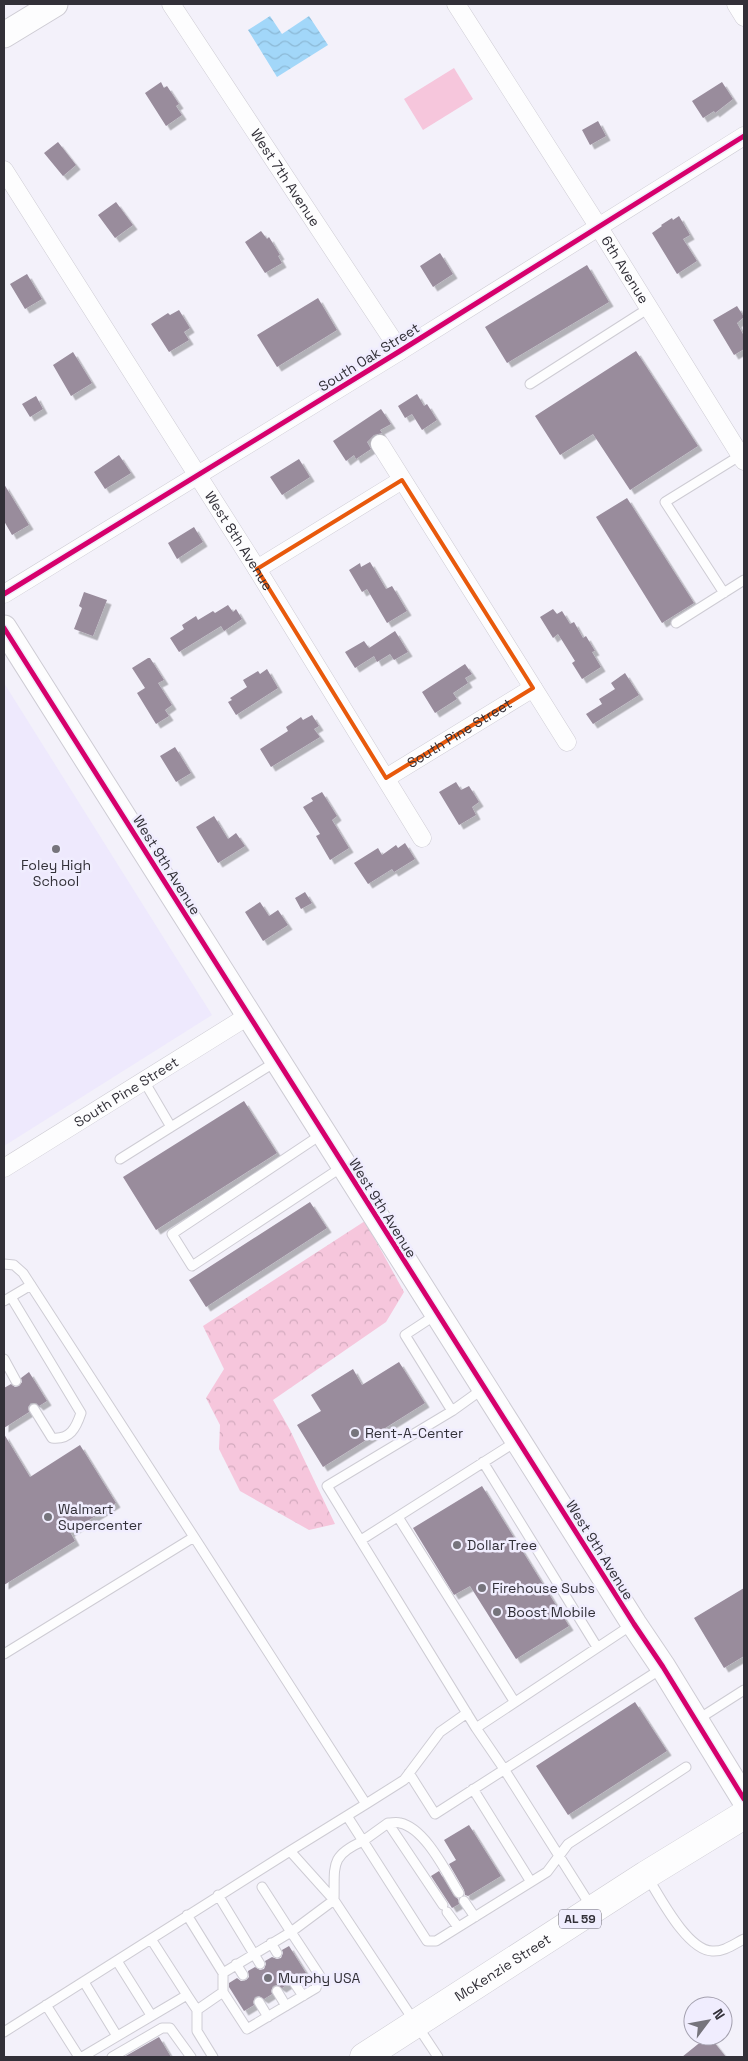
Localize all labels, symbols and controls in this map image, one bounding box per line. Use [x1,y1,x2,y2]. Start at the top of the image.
street label: West 7th Avenue [247,125,324,230]
street label: 6th Avenue [597,232,653,307]
street label: South Oak Street [315,319,423,395]
street label: West 8th Avenue [201,488,277,594]
street label: South Pine Street [404,694,515,772]
street label: West 9th Avenue [129,812,205,918]
marker: Foley High School [50,843,62,855]
place label: Foley High School [21,856,91,890]
street label: South Pine Street [71,1053,182,1131]
street label: West 9th Avenue [345,1155,421,1261]
place label: Rent-A-Center [365,1424,463,1442]
marker: Rent-A-Center [349,1427,361,1439]
street label: West 9th Avenue [562,1497,638,1603]
place label: Walmart Supercenter [58,1500,142,1534]
marker: Walmart Supercenter [42,1511,54,1523]
place label: Dollar Tree [467,1536,537,1554]
marker: Dollar Tree [451,1539,463,1551]
place label: Firehouse Subs [492,1579,595,1597]
marker: Firehouse Subs [476,1582,488,1594]
place label: Boost Mobile [507,1603,596,1621]
marker: Boost Mobile [491,1606,503,1618]
road number: AL 59 [559,1910,601,1928]
street label: McKenzie Street [451,1930,554,2005]
place label: Murphy USA [278,1969,360,1987]
marker: Murphy USA [262,1972,274,1984]
north arrow [683,1996,733,2046]
text: N [709,2005,729,2023]

